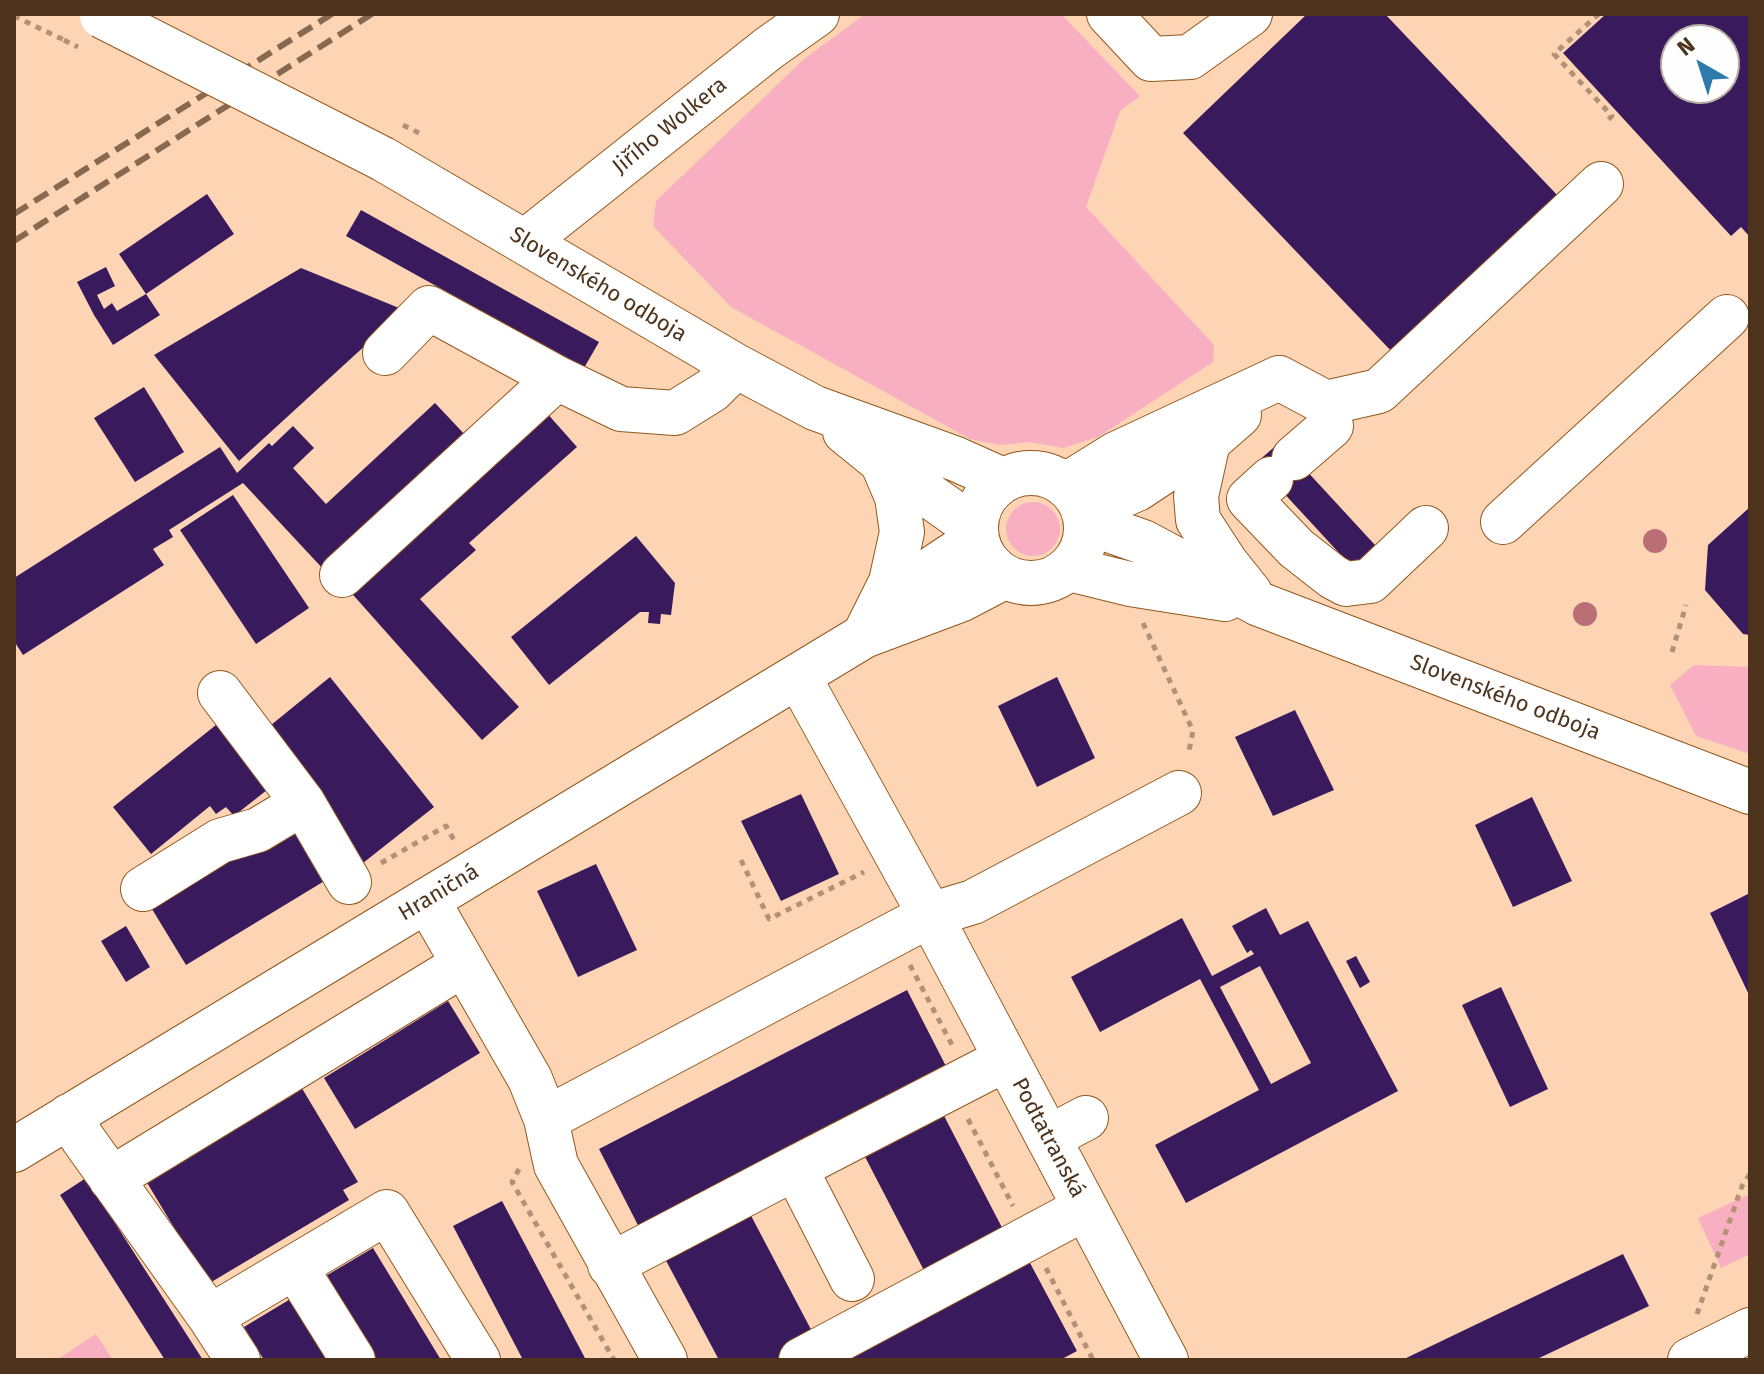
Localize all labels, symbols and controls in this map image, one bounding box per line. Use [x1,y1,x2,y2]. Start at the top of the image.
north arrow [1660,24,1740,104]
text: N [1672,31,1700,62]
street label: Jiřího Wolkera [608,72,732,180]
street label: Slovenského odboja [505,222,691,348]
street label: Slovenského odboja [1406,650,1604,746]
street label: Hraničná [394,859,484,927]
street label: Podtatranská [1005,1074,1091,1202]

